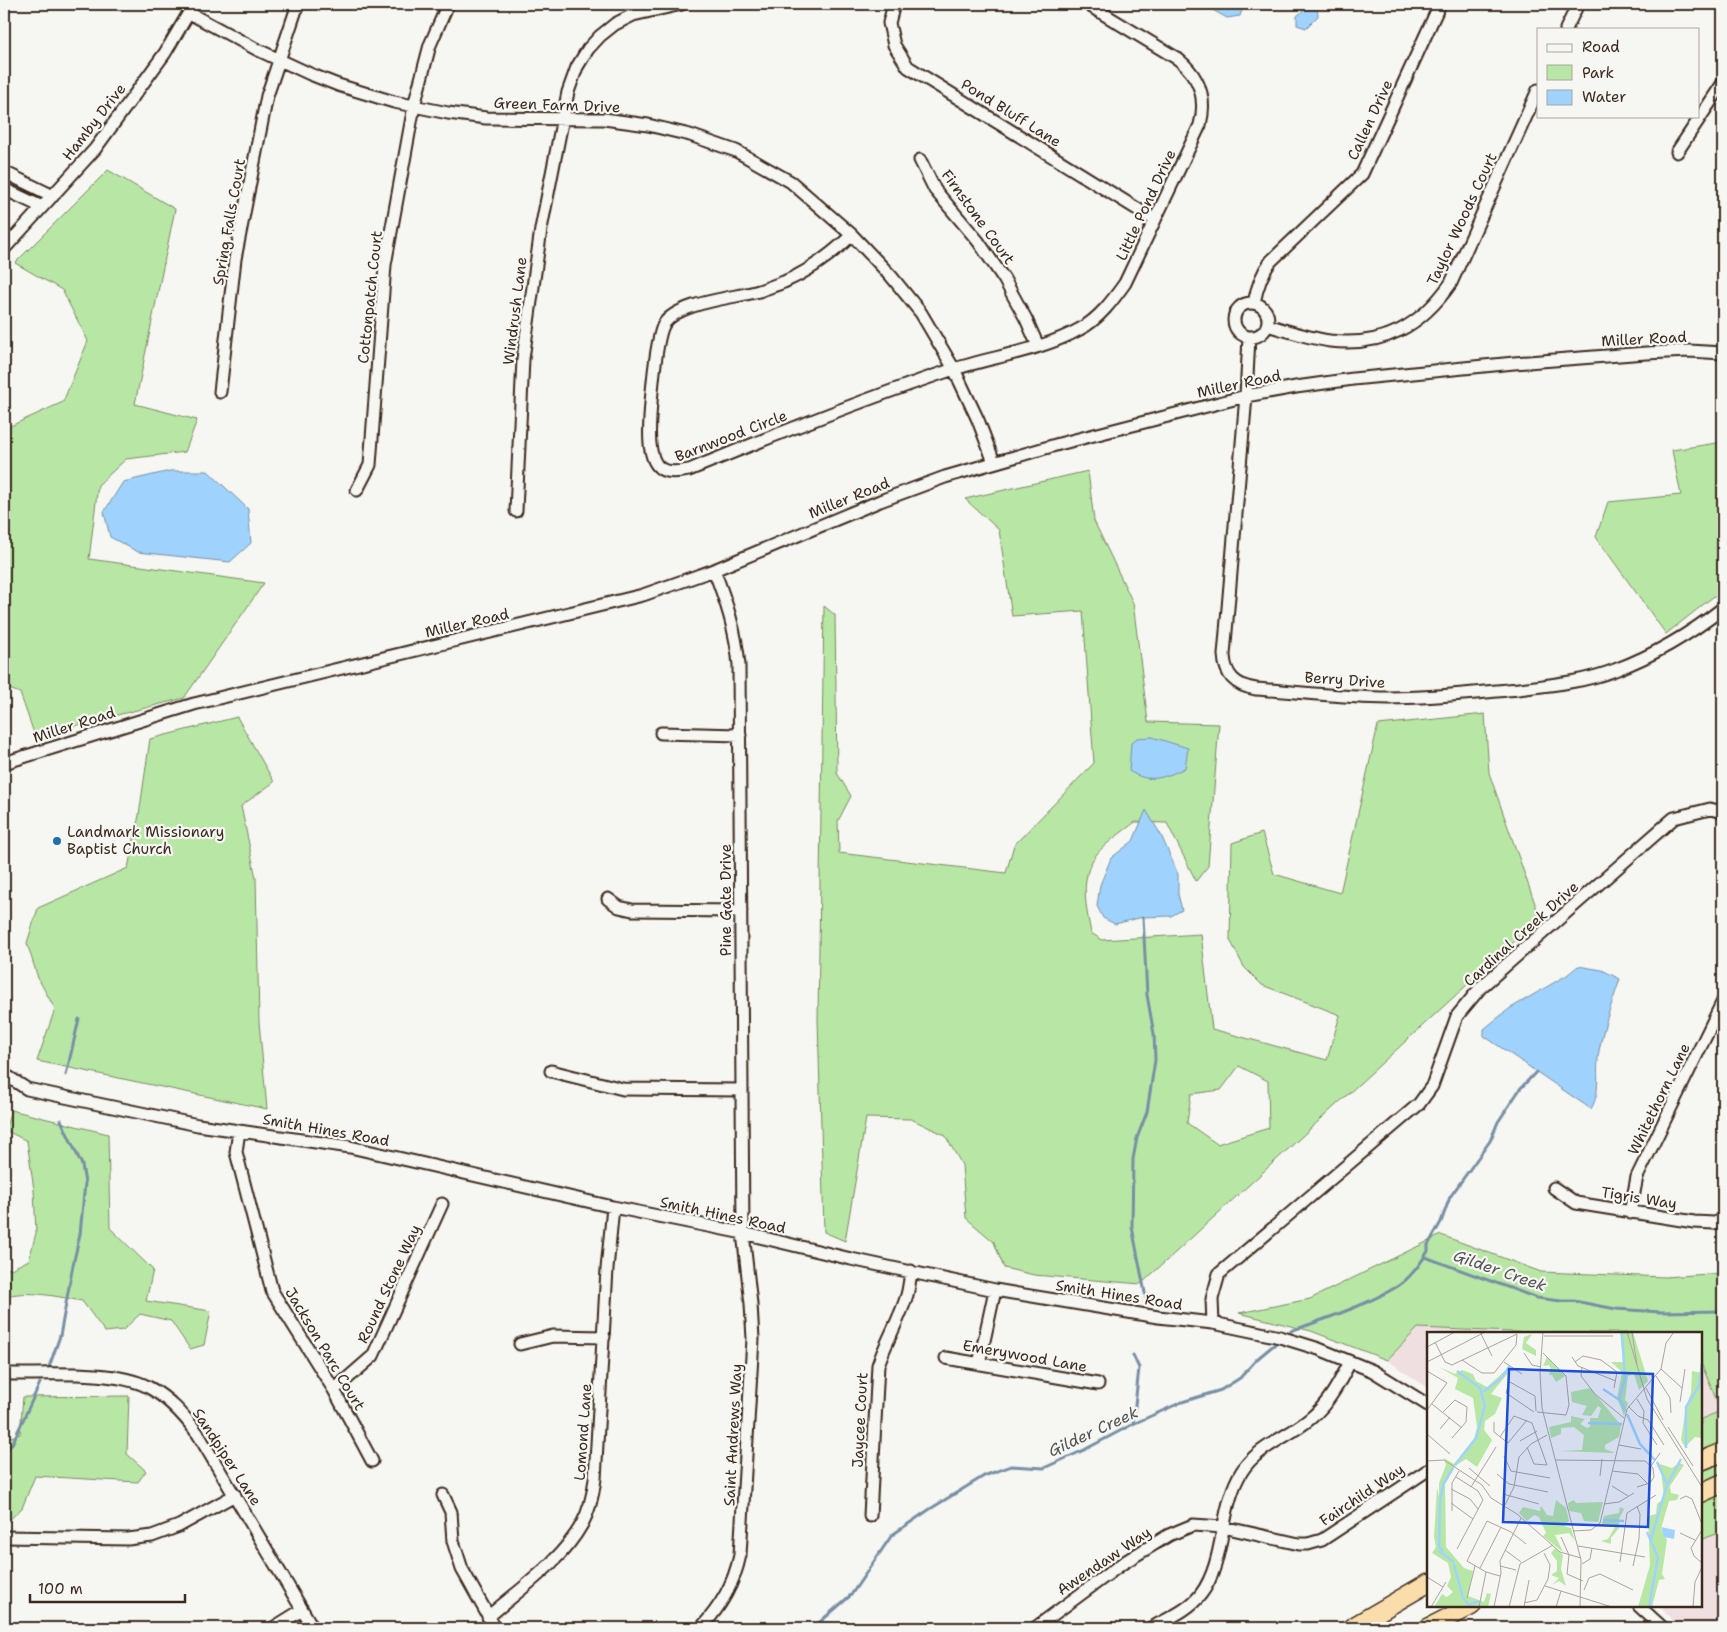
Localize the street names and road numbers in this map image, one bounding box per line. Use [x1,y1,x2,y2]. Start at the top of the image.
street label: Pond Bluff Lane [957,74,1065,152]
street label: Callen Drive [1343,77,1397,163]
street label: Hamby Drive [58,79,130,165]
street label: Green Farm Drive [493,93,621,117]
street label: Little Pond Drive [1111,146,1181,264]
street label: Taylor Woods Court [1422,149,1502,289]
street label: Spring Falls Court [208,157,250,287]
street label: Firnstone Court [937,166,1019,268]
street label: Cottonpatch Court [353,230,387,364]
street label: Windrush Lane [498,256,532,366]
street label: Miller Road [1601,327,1688,351]
street label: Miller Road [1195,365,1283,403]
street label: Barnwood Circle [672,405,790,467]
street label: Miller Road [806,473,893,523]
street label: Miller Road [423,604,511,642]
street label: Berry Drive [1304,667,1386,693]
street label: Miller Road [30,702,118,748]
street label: Pine Gate Drive [716,844,736,956]
street label: Cardinal Creek Drive [1459,877,1583,991]
street label: Whitethorn Lane [1623,1040,1695,1158]
street label: Smith Hines Road [261,1109,391,1151]
street label: Tigris Way [1600,1182,1678,1214]
street label: Smith Hines Road [658,1192,788,1238]
street label: Round Stone Way [353,1221,425,1347]
street label: Smith Hines Road [1054,1275,1184,1315]
street label: Jackson Parc Court [280,1284,370,1414]
street label: Emerywood Lane [961,1335,1089,1377]
street label: Saint Andrews Way [719,1363,747,1507]
street label: Jaycee Court [848,1372,872,1468]
street label: Lomond Lane [570,1383,596,1481]
street label: Sandpiper Lane [188,1404,266,1510]
street label: Fairchild Way [1316,1459,1408,1531]
street label: Awendaw Way [1053,1522,1155,1600]

